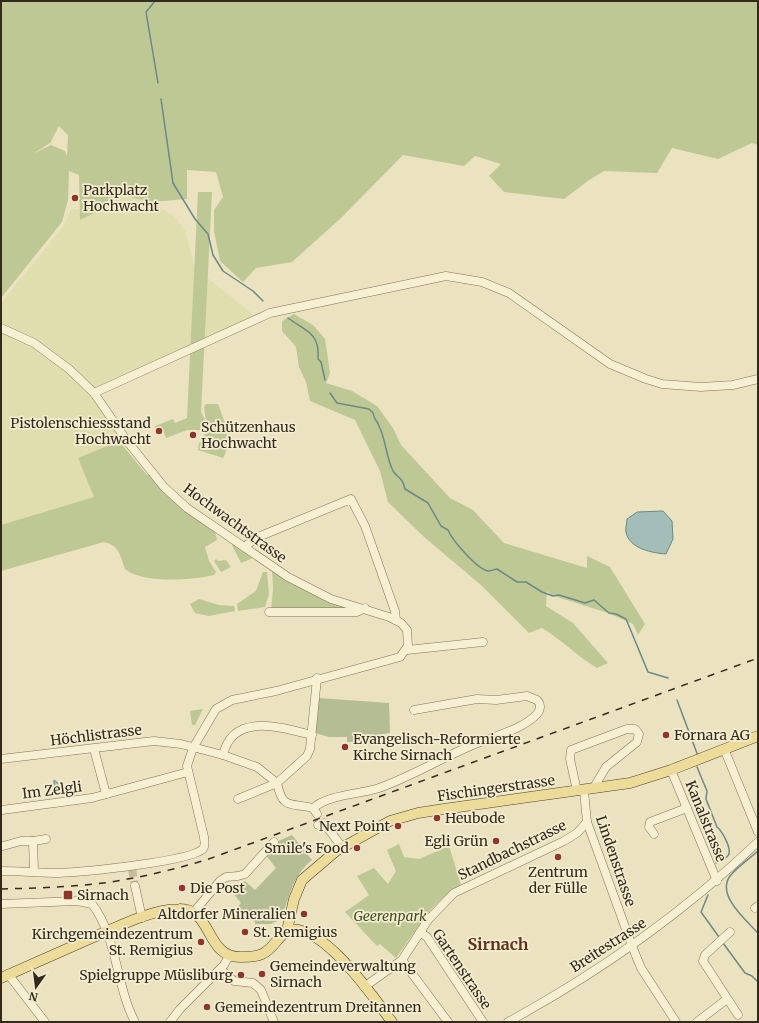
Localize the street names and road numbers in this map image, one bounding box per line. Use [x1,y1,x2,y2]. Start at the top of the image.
street label: Hochwachtstrasse [180,479,290,567]
street label: Höchlistrasse [49,720,143,750]
street label: Fischingerstrasse [436,771,556,805]
street label: Im Zelgli [21,777,83,803]
street label: Kanalstrasse [682,778,730,864]
street label: Lindenstrasse [592,813,640,909]
street label: Standbachstrasse [455,816,569,884]
street label: Breitestrasse [567,914,649,976]
street label: Gartenstrasse [429,925,495,1013]

